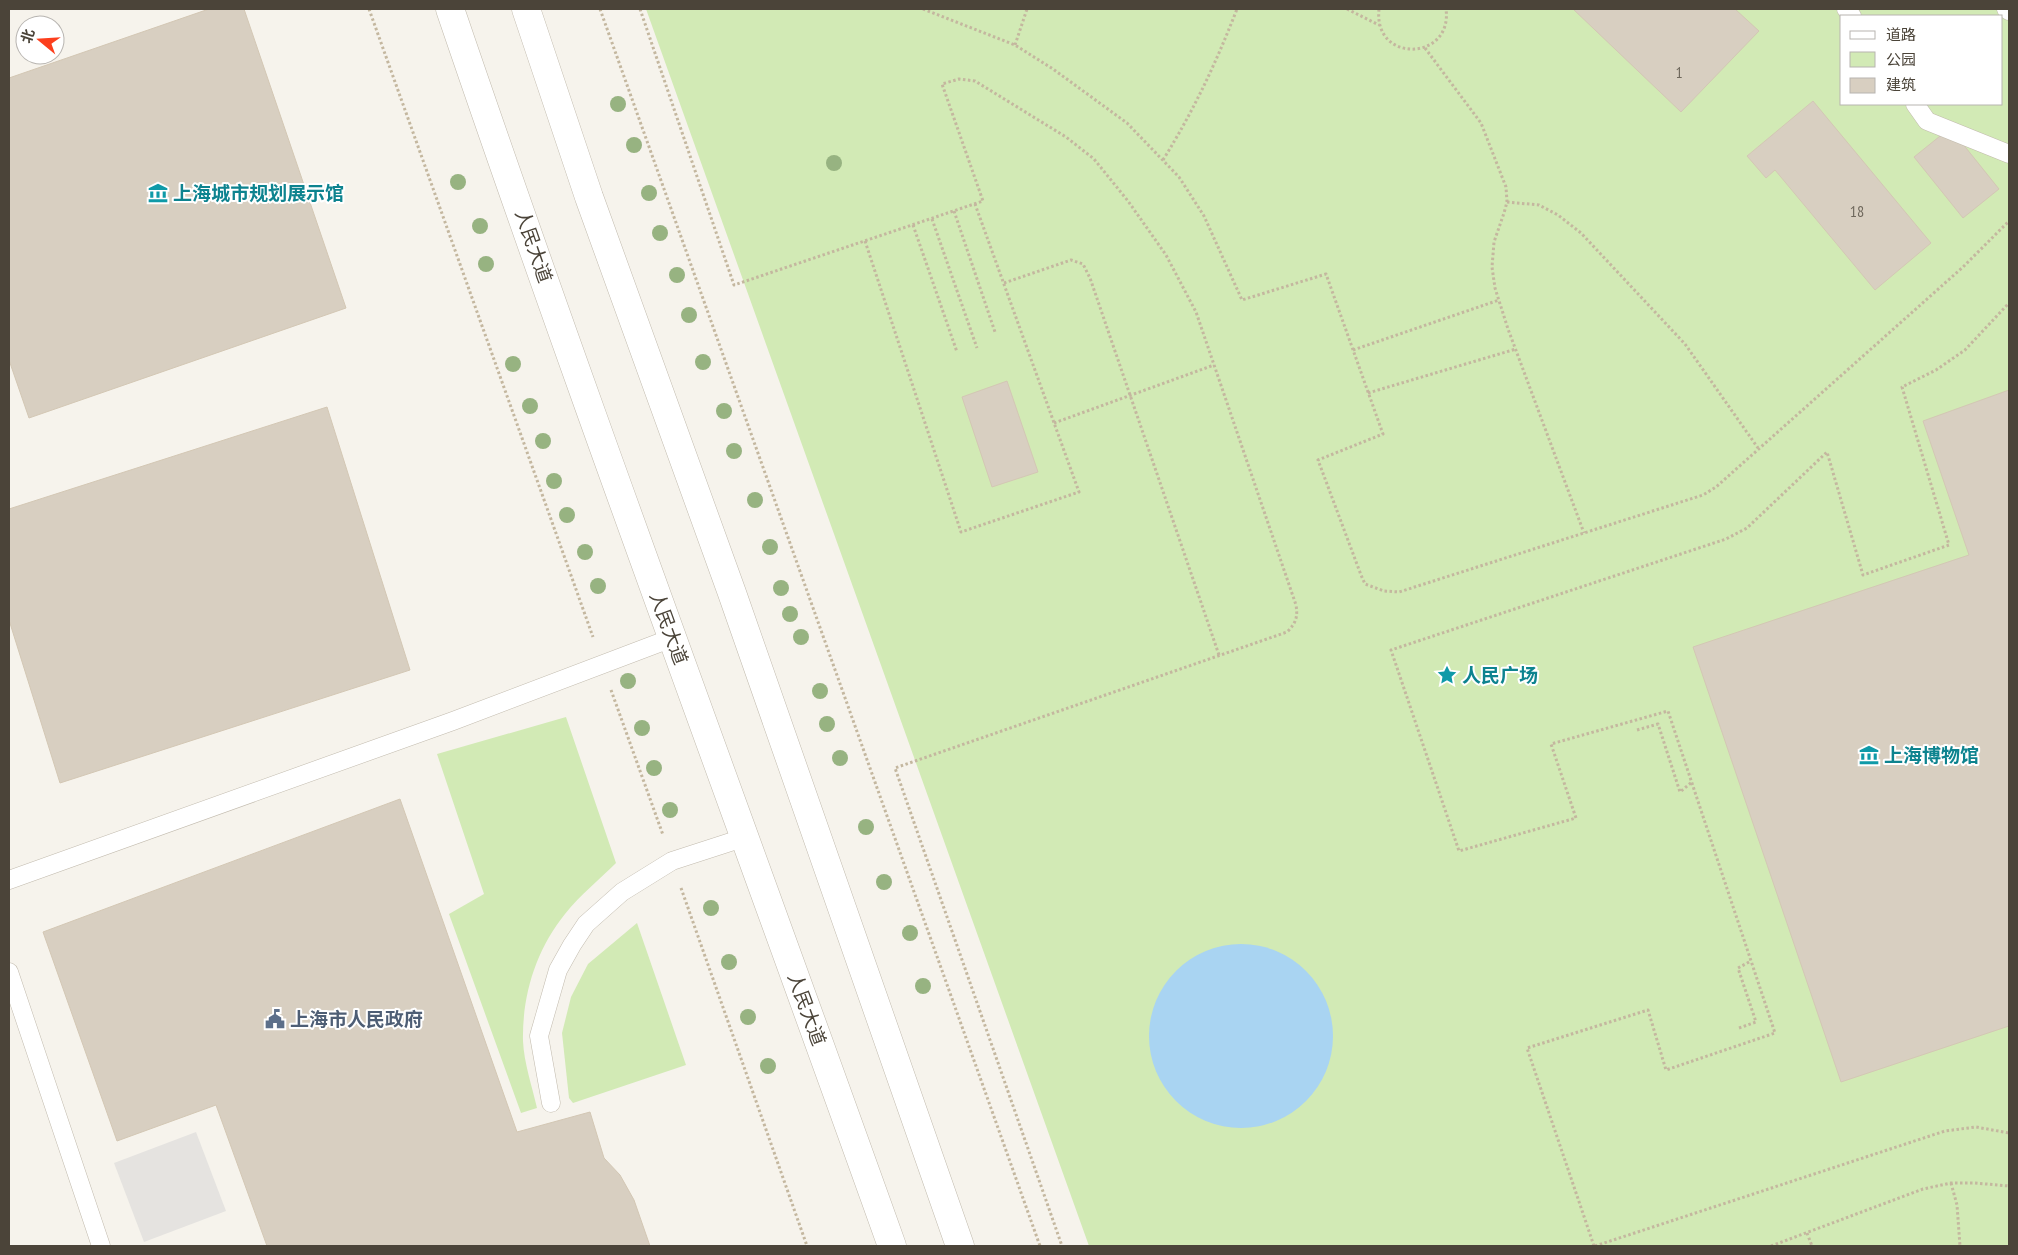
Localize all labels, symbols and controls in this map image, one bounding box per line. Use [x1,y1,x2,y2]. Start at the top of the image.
north arrow [15,15,65,65]
legend [1840,15,2003,105]
text: 道路 [1886,25,1916,44]
text: 北 [17,27,38,45]
text: 公园 [1886,50,1916,69]
house number: 1 [1675,62,1683,82]
text: 建筑 [1886,75,1916,94]
place label: 上海城市规划展示馆 [173,181,344,205]
museum icon: 上海城市规划展示馆 [147,182,169,204]
house number: 18 [1850,201,1864,221]
street label: 人民大道 [510,206,558,286]
street label: 人民大道 [645,588,693,668]
place label: 人民广场 [1462,663,1538,687]
place icon: 人民广场 [1436,664,1458,686]
place label: 上海博物馆 [1884,743,1979,767]
museum icon: 上海博物馆 [1858,744,1880,766]
street label: 人民大道 [783,969,831,1049]
place label: 上海市人民政府 [290,1007,423,1031]
public building icon: 上海市人民政府 [264,1008,286,1030]

